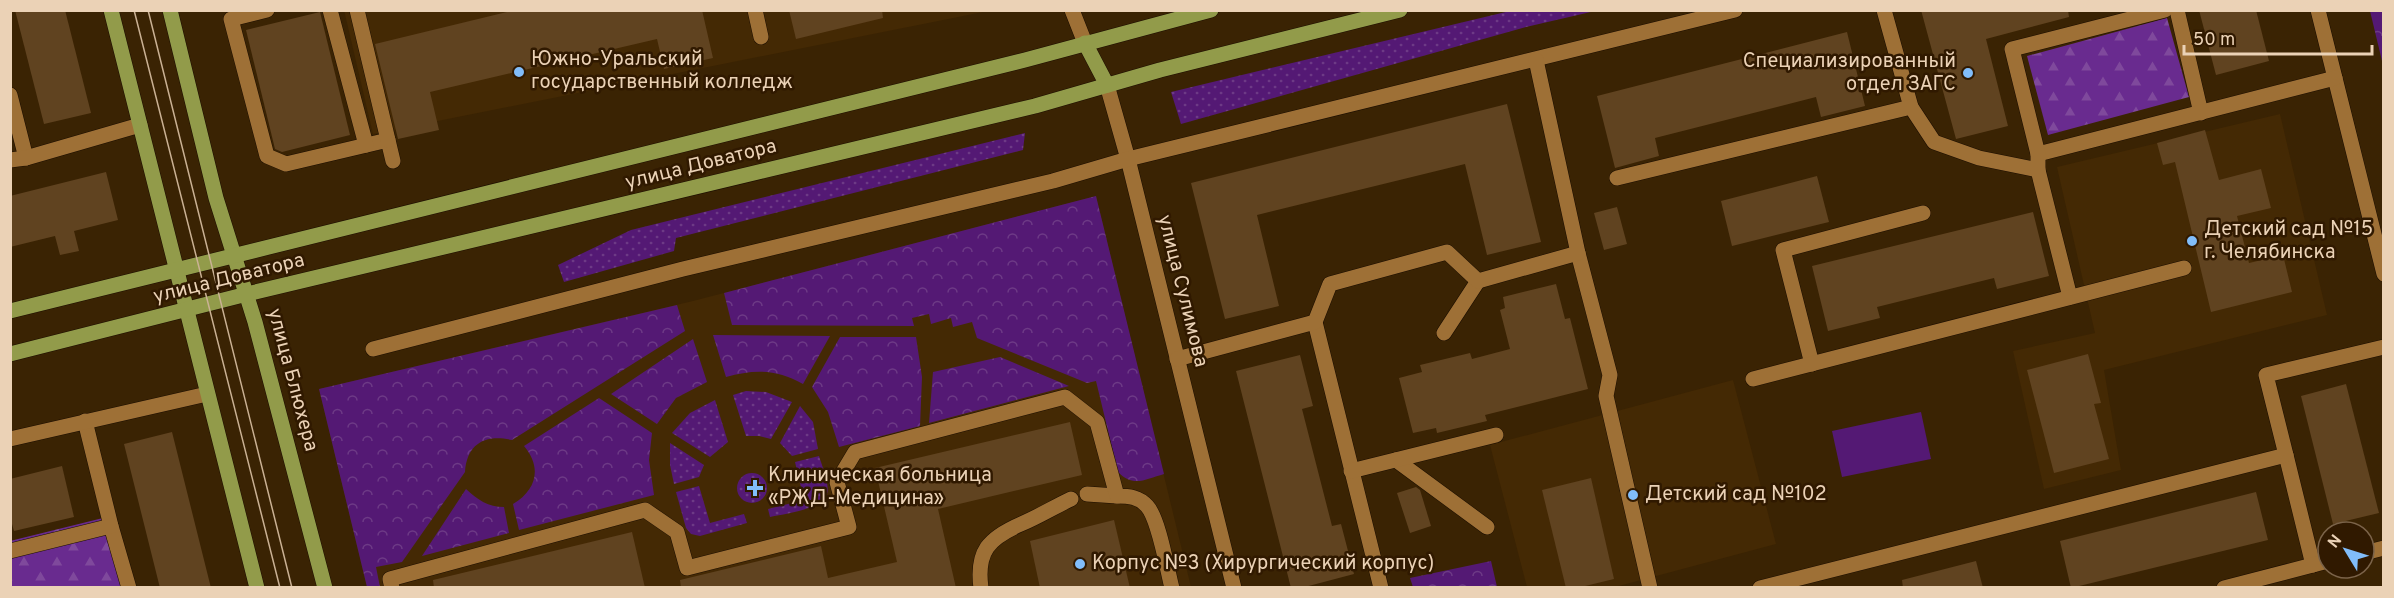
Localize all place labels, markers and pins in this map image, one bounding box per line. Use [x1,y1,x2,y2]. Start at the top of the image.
place label: Южно-Уральский государственный колледж [531,47,793,96]
place label: Специализированный отдел ЗАГС [1743,49,1956,98]
marker: Южно-Уральский государственный колледж [512,65,526,79]
marker: Специализированный отдел ЗАГС [1961,66,1975,80]
place label: Детский сад №15 г. Челябинска [2204,217,2373,266]
marker: Детский сад №15 г. Челябинска [2185,234,2199,248]
place label: Клиническая больница «РЖД-Медицина» [768,463,992,512]
marker: Клиническая больница «РЖД-Медицина» [746,479,764,497]
place label: Детский сад №102 [1645,482,1827,508]
marker: Детский сад №102 [1626,488,1640,502]
place label: Корпус №3 (Хирургический корпус) [1092,551,1434,577]
marker: Корпус №3 (Хирургический корпус) [1073,557,1087,571]

